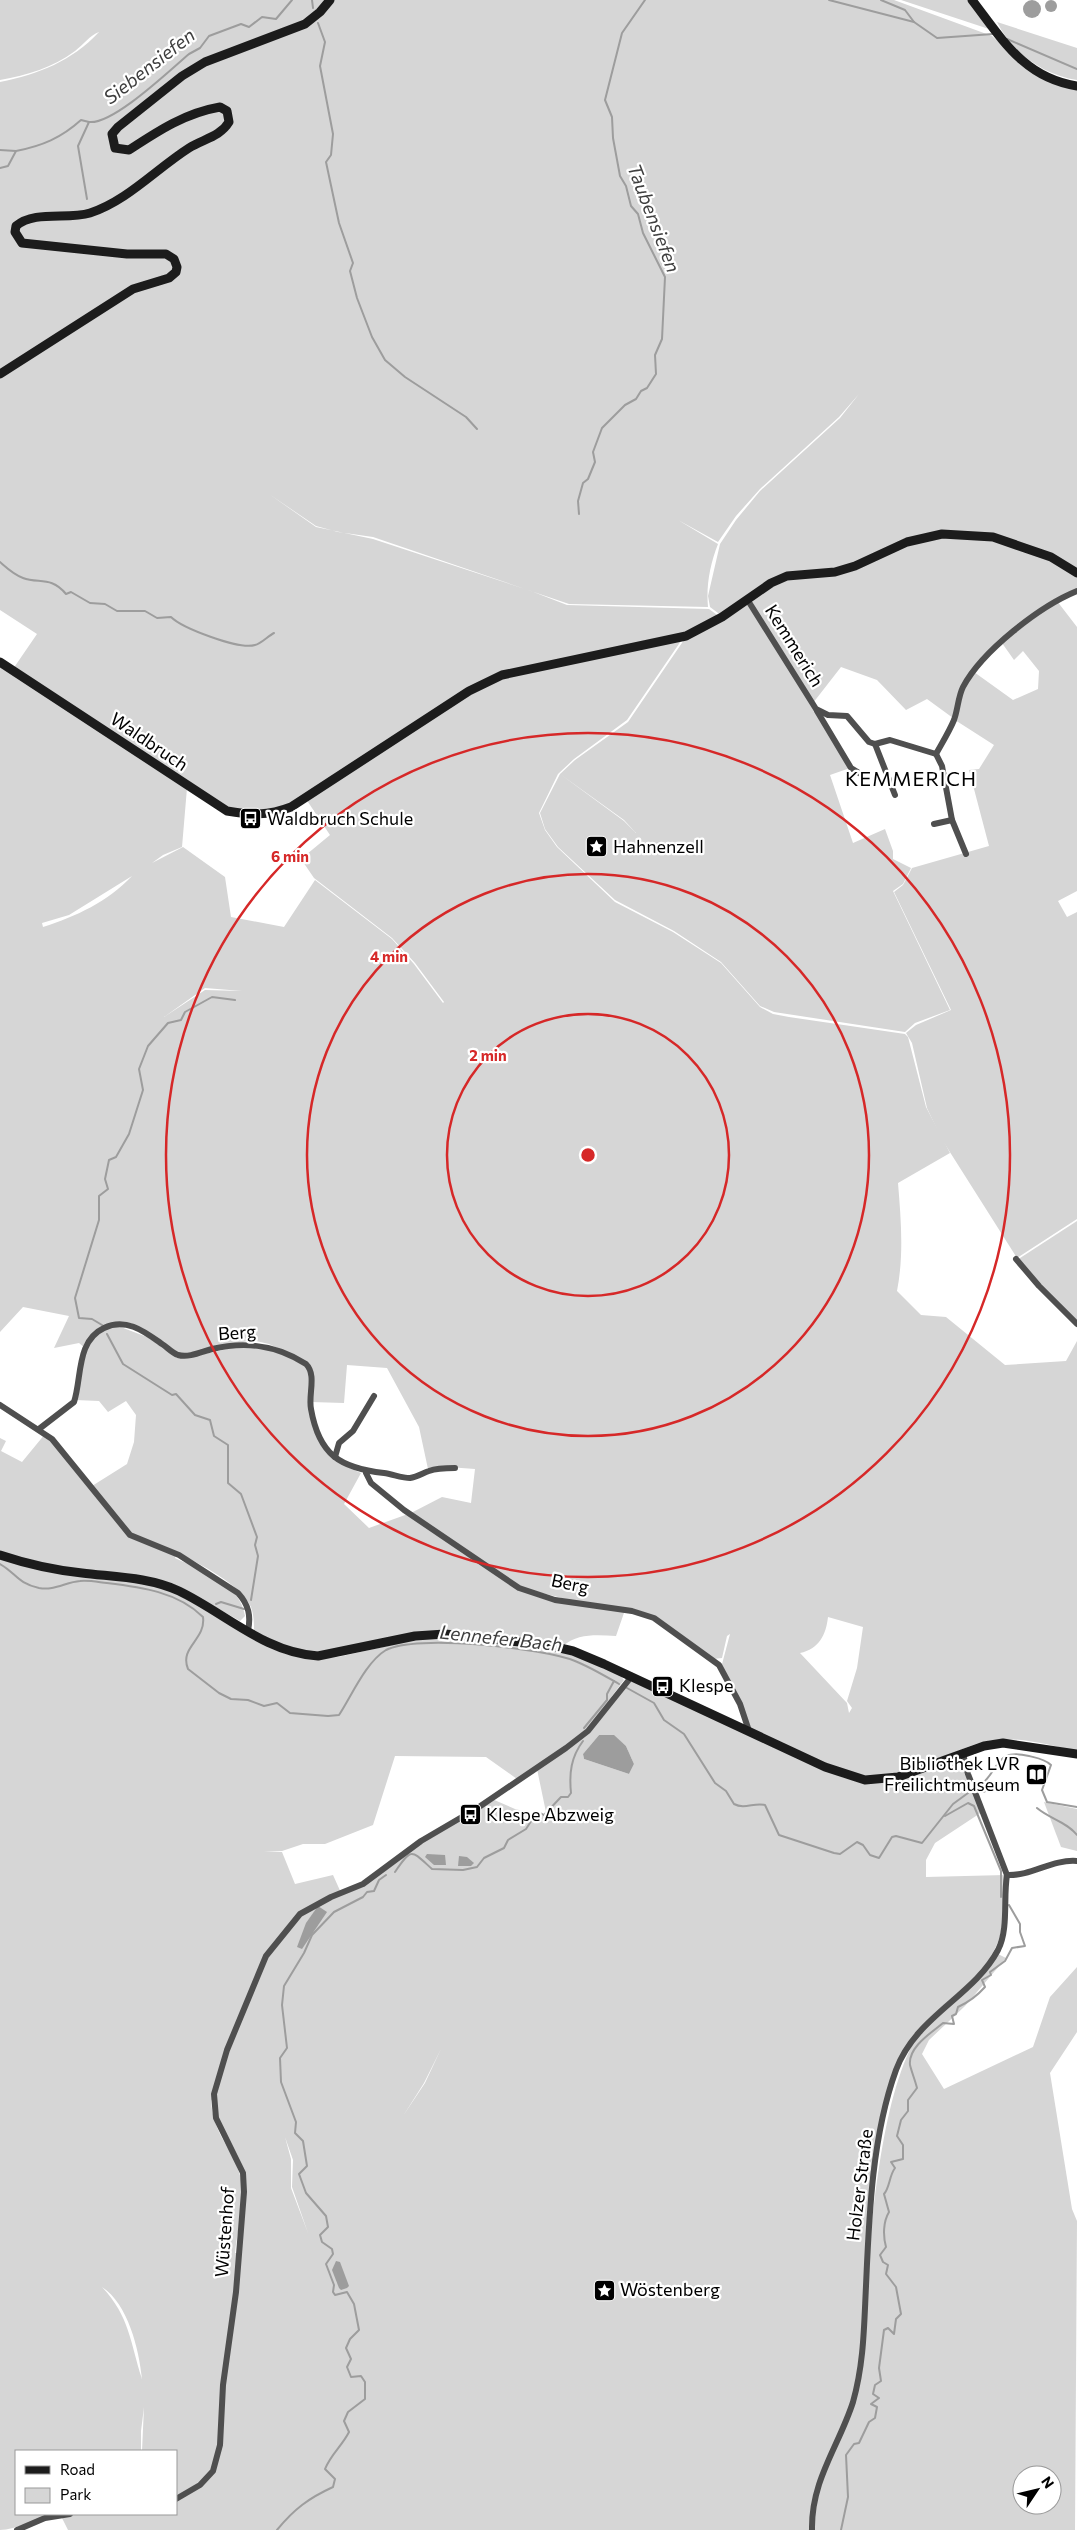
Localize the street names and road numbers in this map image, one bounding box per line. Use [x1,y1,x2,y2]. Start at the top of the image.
street label: Kemmerich [761,600,829,691]
street label: Waldbruch [107,707,193,775]
street label: Berg [217,1320,257,1344]
street label: Berg [549,1568,591,1598]
street label: Holzer Straße [841,2128,877,2242]
street label: Wüstenhof [210,2185,238,2278]

